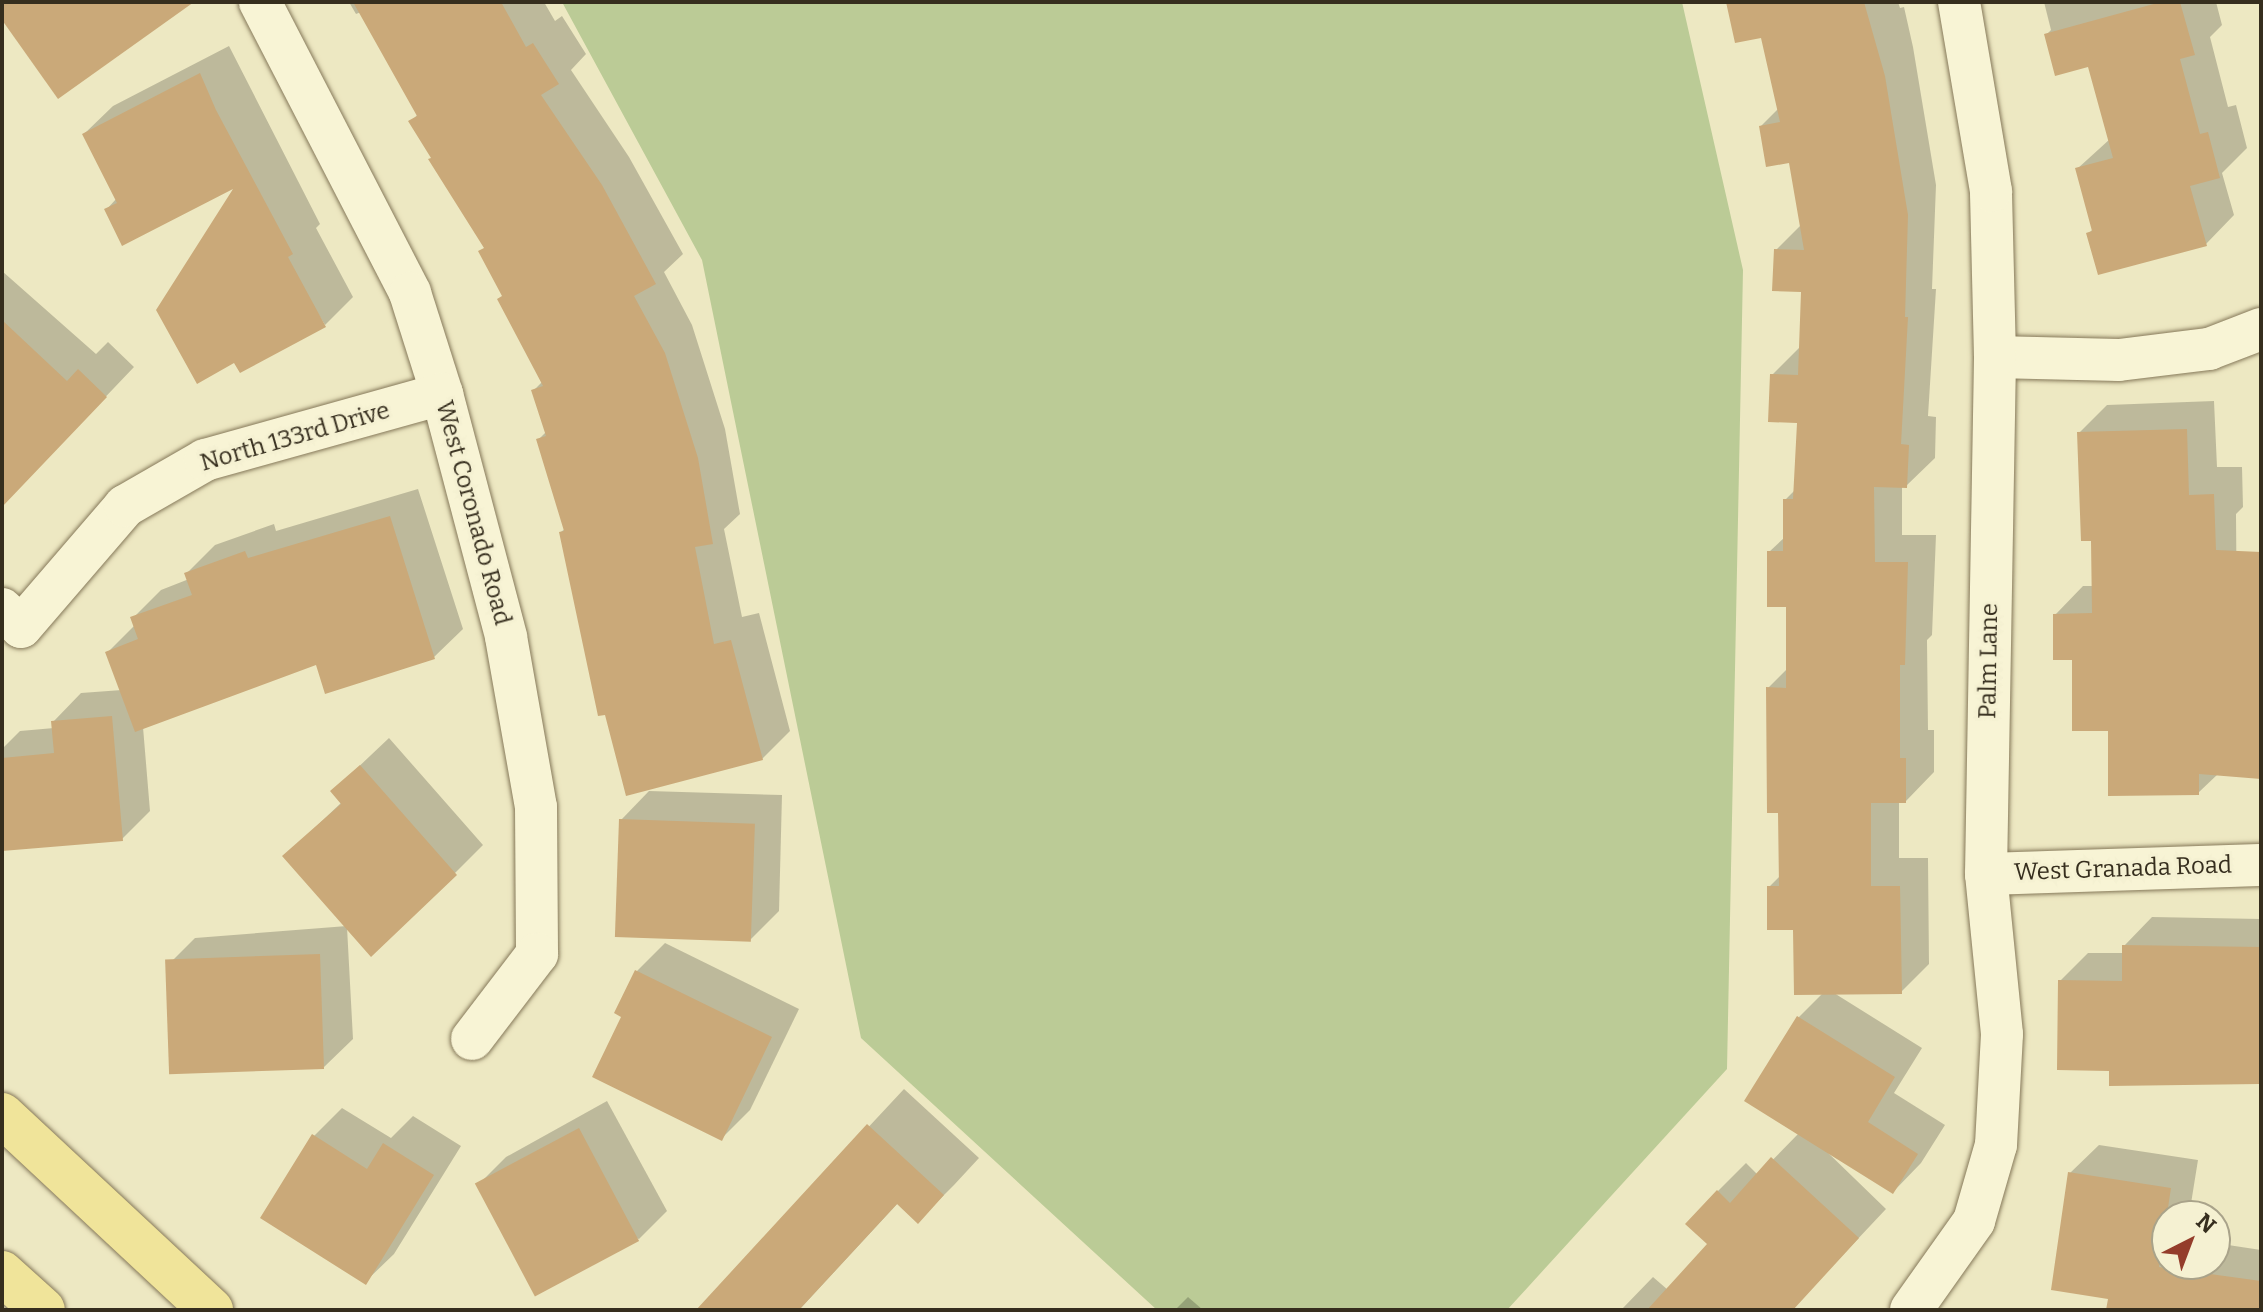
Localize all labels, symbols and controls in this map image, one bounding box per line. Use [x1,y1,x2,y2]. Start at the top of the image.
street label: North 133rd Drive [197,396,393,478]
street label: West Coronado Road [429,398,517,628]
street label: Palm Lane [1974,603,2004,719]
street label: West Granada Road [2013,851,2233,887]
north arrow [2151,1200,2231,1280]
text: N [2191,1208,2221,1239]

